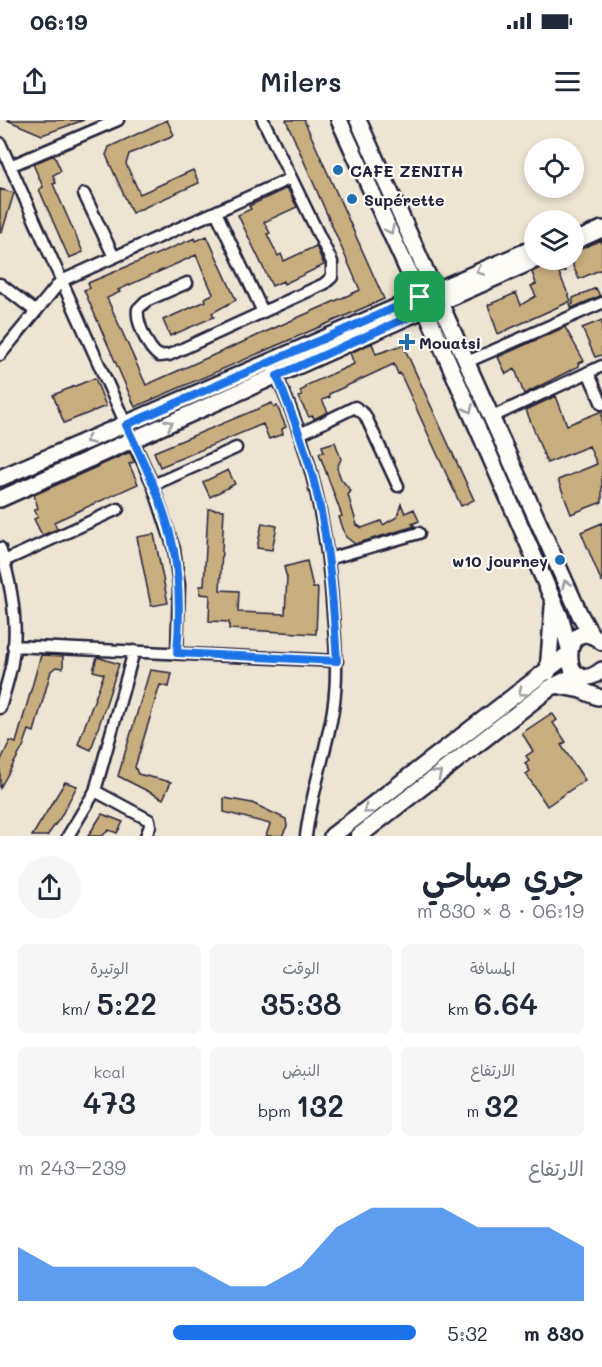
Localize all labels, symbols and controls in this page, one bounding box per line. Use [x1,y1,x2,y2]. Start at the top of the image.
text: 06:19 [30,7,87,36]
text: Milers [260,64,342,99]
icon: share [18,65,51,98]
icon: menu [551,65,584,98]
map controls [524,138,584,270]
button: locate [524,138,584,198]
place label: CAFE ZENITH [350,160,464,181]
marker: CAFE ZENITH [331,163,345,177]
place label: Supérette [364,189,444,210]
marker: Supérette [345,192,359,206]
button: layers [524,210,584,270]
one-way arrow [383,224,395,235]
one-way arrow [476,264,487,276]
pin [394,271,445,322]
icon: arrive [403,280,436,313]
place label: Mouatsi [419,332,481,353]
marker: Mouatsi [400,335,414,349]
one-way arrow [461,402,473,413]
one-way arrow [162,419,173,431]
one-way arrow [85,433,96,445]
place label: w10 journey [452,550,548,571]
marker: w10 journey [553,553,567,567]
one-way arrow [561,579,573,590]
one-way arrow [518,684,529,695]
one-way arrow [432,771,443,782]
one-way arrow [362,802,373,813]
text: جري صباحي [422,853,584,896]
button: share [18,856,81,919]
text: 06:19 · 8 × 830 m [417,897,584,923]
text: الوتيرة [90,957,129,978]
text: الوقت [282,957,320,978]
text: المسافة [470,957,515,978]
text: 5:22 [97,983,157,1023]
text: 35:38 [260,983,342,1023]
text: 6.64 [474,983,538,1023]
text: /km [62,998,97,1019]
text: km [448,998,474,1019]
text: النبض [282,1059,320,1080]
text: الارتفاع [470,1059,515,1080]
text: kcal [93,1061,125,1082]
text: 473 [83,1082,136,1122]
text: 132 [296,1085,344,1125]
text: 32 [484,1085,519,1125]
text: bpm [258,1100,296,1121]
text: m [466,1100,484,1121]
text: 239–243 m [18,1154,126,1180]
text: الارتفاع [528,1155,584,1181]
text: 5:32 [447,1320,488,1346]
text: 830 m [524,1320,584,1346]

